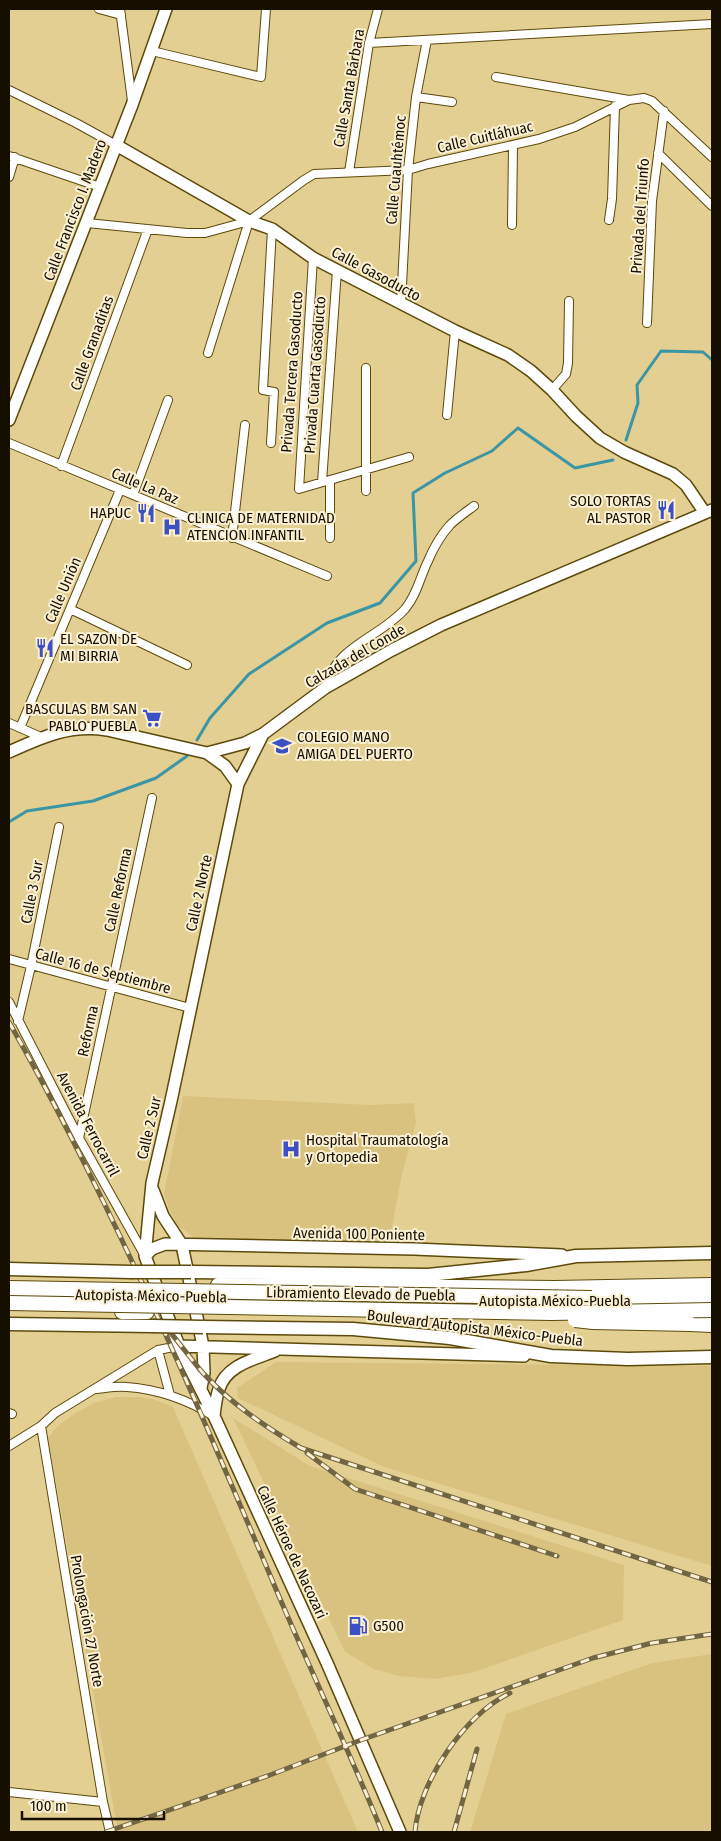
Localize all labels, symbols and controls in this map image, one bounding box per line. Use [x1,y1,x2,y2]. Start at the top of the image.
street label: Calle Santa Bárbara [330,27,368,149]
street label: Calle Cuauhtémoc [382,114,410,225]
street label: Calle Cuitláhuac [435,117,535,157]
street label: Calle Francisco I. Madero [40,136,110,283]
street label: Privada del Triunfo [627,158,653,274]
street label: Calle Gasoducto [328,243,424,305]
street label: Privada Tercera Gasoducto [277,291,307,453]
street label: Calle Granaditas [66,293,118,393]
street label: Privada Cuarta Gasoducto [301,296,329,454]
street label: Calle La Paz [109,464,181,508]
place label: SOLO TORTAS AL PASTOR [570,492,651,527]
restaurant icon: SOLO TORTAS AL PASTOR [655,499,677,521]
restaurant icon: HAPUC [135,502,157,524]
place label: HAPUC [90,504,131,522]
place label: CLINICA DE MATERNIDAD ATENCION INFANTIL [187,509,335,544]
hospital icon: CLINICA DE MATERNIDAD ATENCION INFANTIL [161,516,183,538]
street label: Calle Unión [41,554,85,626]
street label: Calzada del Conde [302,620,408,692]
place label: EL SAZON DE MI BIRRIA [60,630,137,665]
restaurant icon: EL SAZON DE MI BIRRIA [34,637,56,659]
place label: BASCULAS BM SAN PABLO PUEBLA [25,700,137,735]
supermarket icon: BASCULAS BM SAN PABLO PUEBLA [141,707,163,729]
place label: COLEGIO MANO AMIGA DEL PUERTO [297,728,413,763]
school or university icon: COLEGIO MANO AMIGA DEL PUERTO [271,735,293,757]
street label: Calle Reforma [100,846,136,934]
street label: Calle 2 Norte [182,853,216,933]
street label: Calle 3 Sur [17,858,47,925]
street label: Calle 16 de Septiembre [33,944,173,998]
street label: Reforma [74,1004,102,1058]
street label: Avenida Ferrocarril [53,1069,123,1179]
street label: Calle 2 Sur [133,1094,165,1161]
place label: Hospital Traumatología y Ortopedia [306,1131,449,1166]
hospital icon: Hospital Traumatología y Ortopedia [280,1138,302,1160]
street label: Avenida 100 Poniente [293,1224,425,1244]
street label: Libramiento Elevado de Puebla [266,1283,456,1305]
street label: Autopista México-Puebla [75,1286,227,1306]
street label: Autopista México-Puebla [479,1292,631,1310]
street label: Boulevard Autopista México-Puebla [366,1306,584,1350]
street label: Calle Héroe de Nacozari [253,1482,331,1622]
street label: Prolongación 27 Norte [67,1553,107,1689]
fuel station icon: G500 [347,1615,369,1637]
place label: G500 [373,1617,404,1635]
scale bar [22,1788,165,1820]
text: 100 m [30,1797,67,1815]

